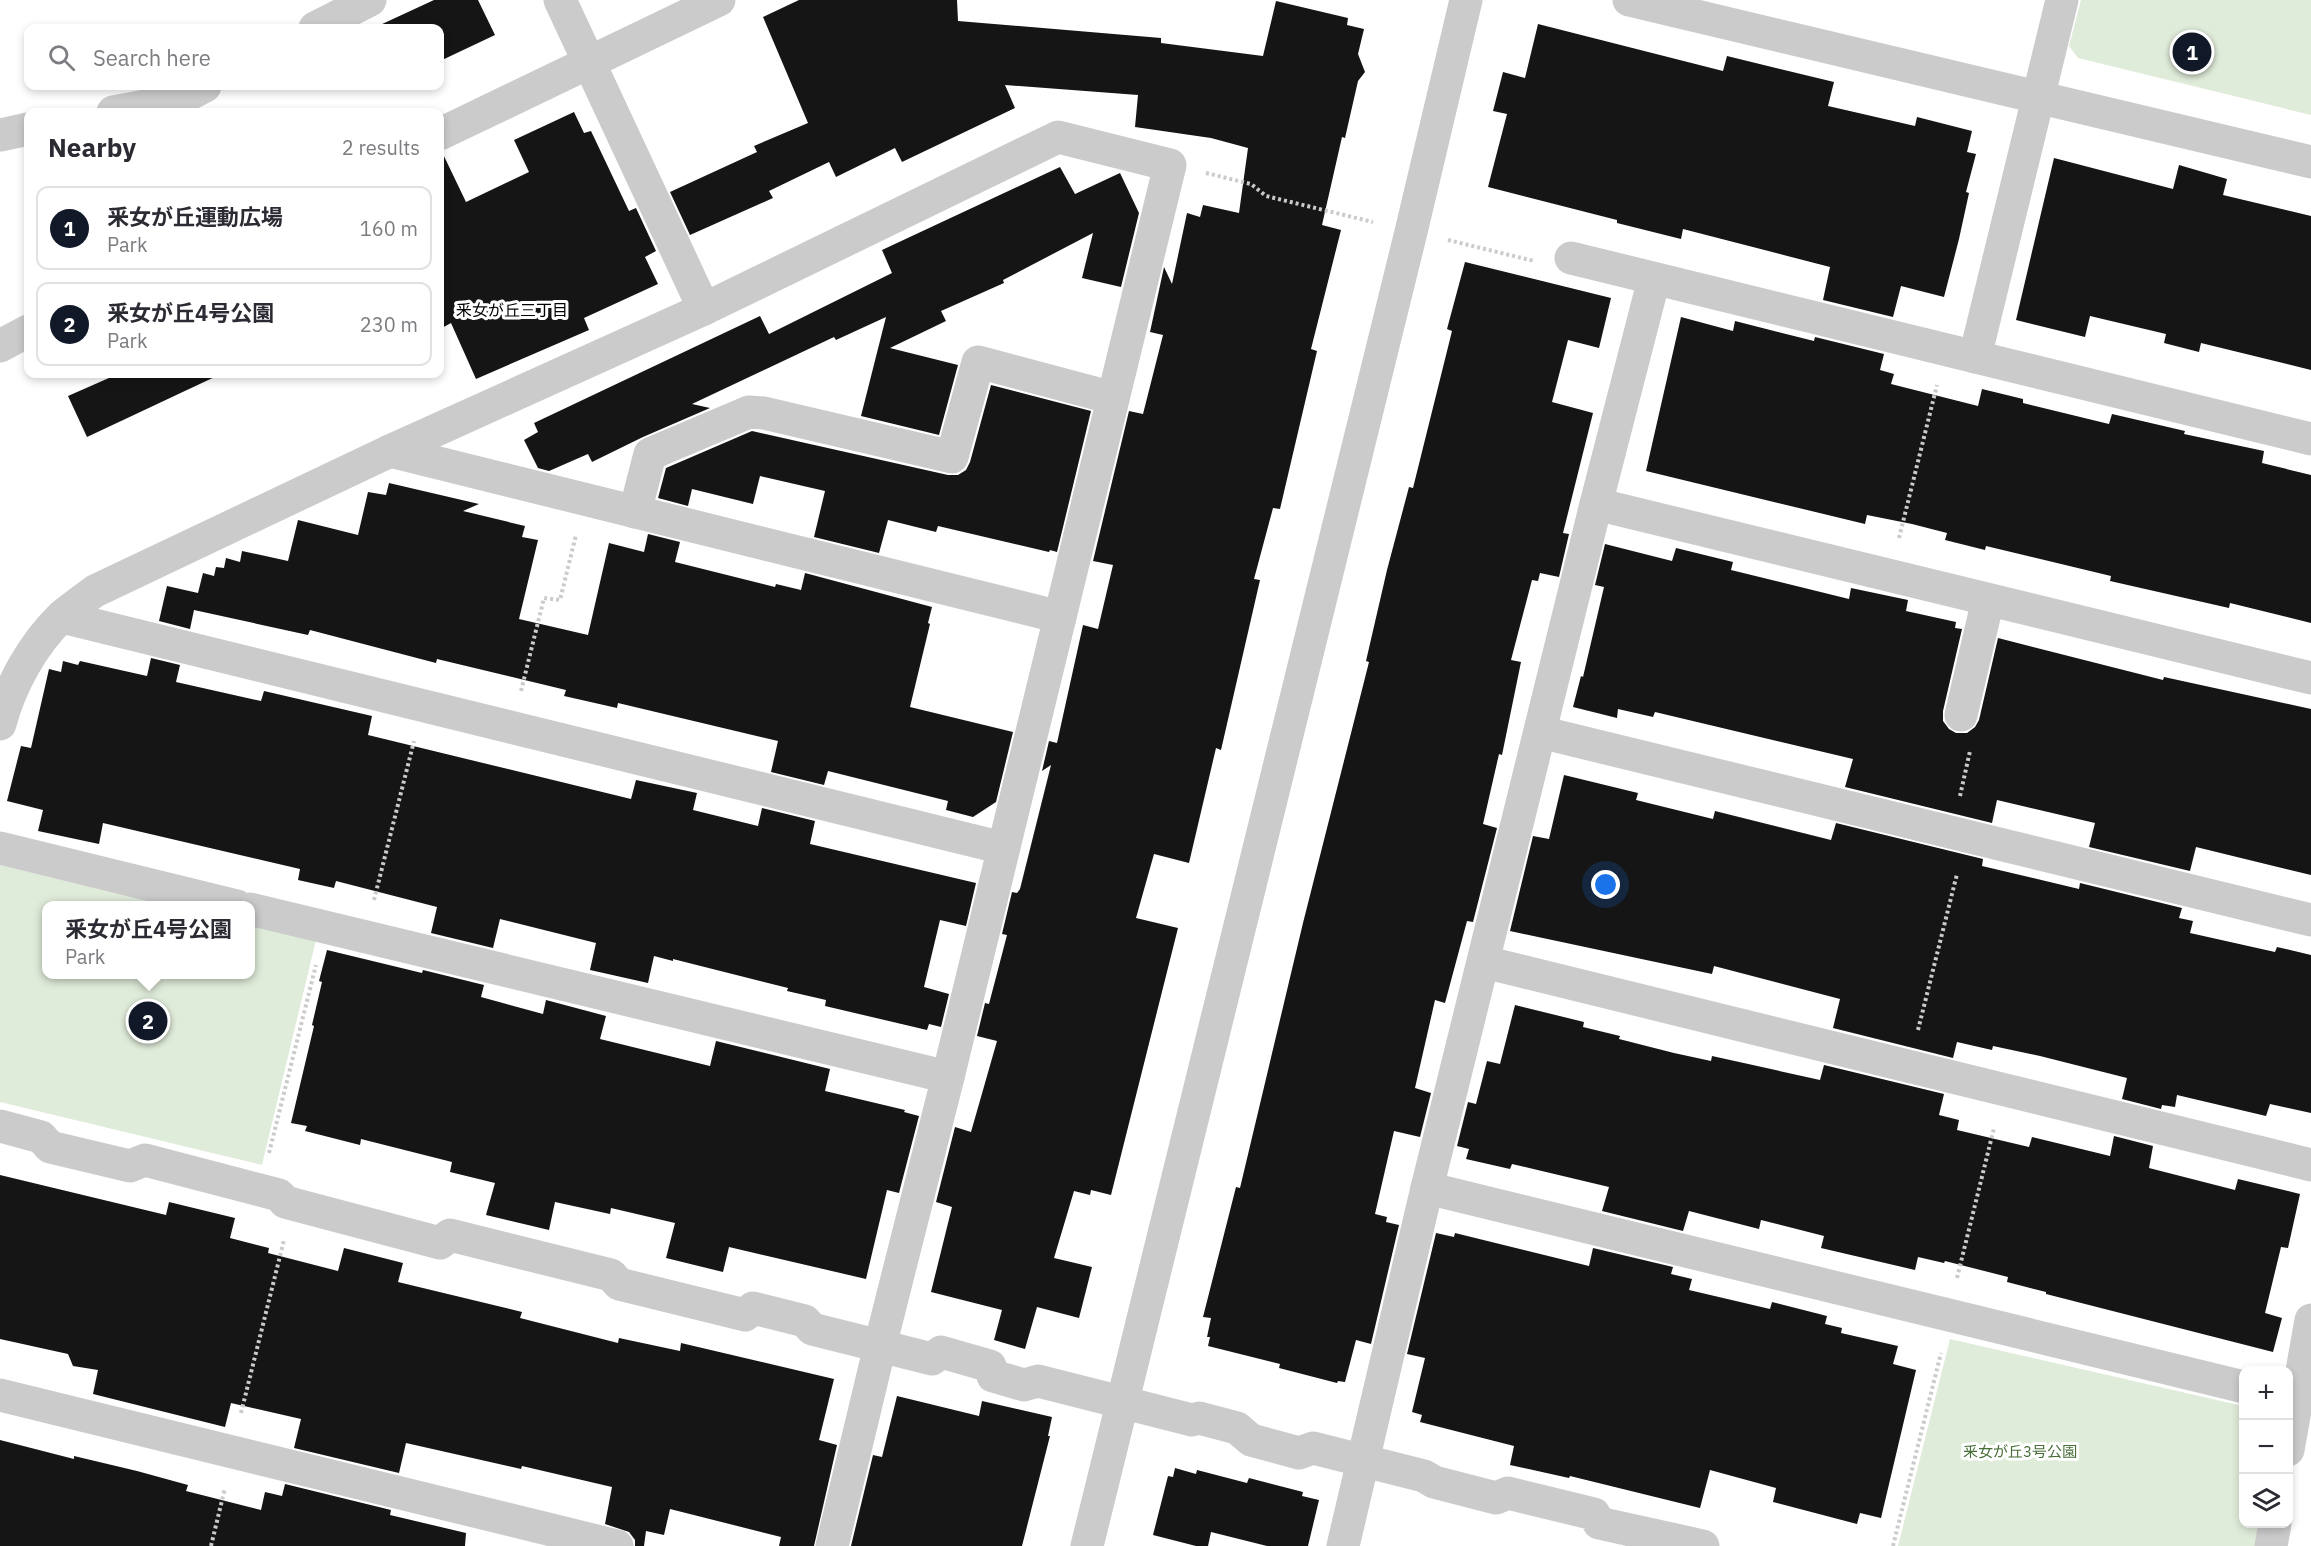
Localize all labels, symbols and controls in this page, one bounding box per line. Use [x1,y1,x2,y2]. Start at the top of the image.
search box [24,24,444,90]
pin: 1 [2172,29,2212,74]
icon: search [45,41,78,74]
text: Search here [93,43,211,72]
text: Nearby [48,130,136,164]
text: 2 results [342,134,420,161]
text: 釆女が丘運動広場 [107,202,283,231]
text: 1 [64,215,76,242]
text: 160 m [360,215,418,242]
text: Park [107,231,147,258]
text: 釆女が丘4号公園 [107,298,274,327]
district label: 釆女が丘三丁目 [456,300,568,320]
text: 2 [64,311,76,338]
text: 230 m [360,311,418,338]
text: Park [107,327,147,354]
your location [1591,870,1620,899]
popup [42,901,255,979]
text: 釆女が丘4号公園 [65,914,232,943]
text: Park [65,943,105,970]
pin: 2 [128,998,168,1044]
map controls [2239,1366,2293,1528]
button: + [2239,1366,2293,1420]
button: − [2239,1420,2293,1474]
park label: 釆女が丘3号公園 [1963,1442,2077,1461]
button: layers [2239,1474,2293,1528]

